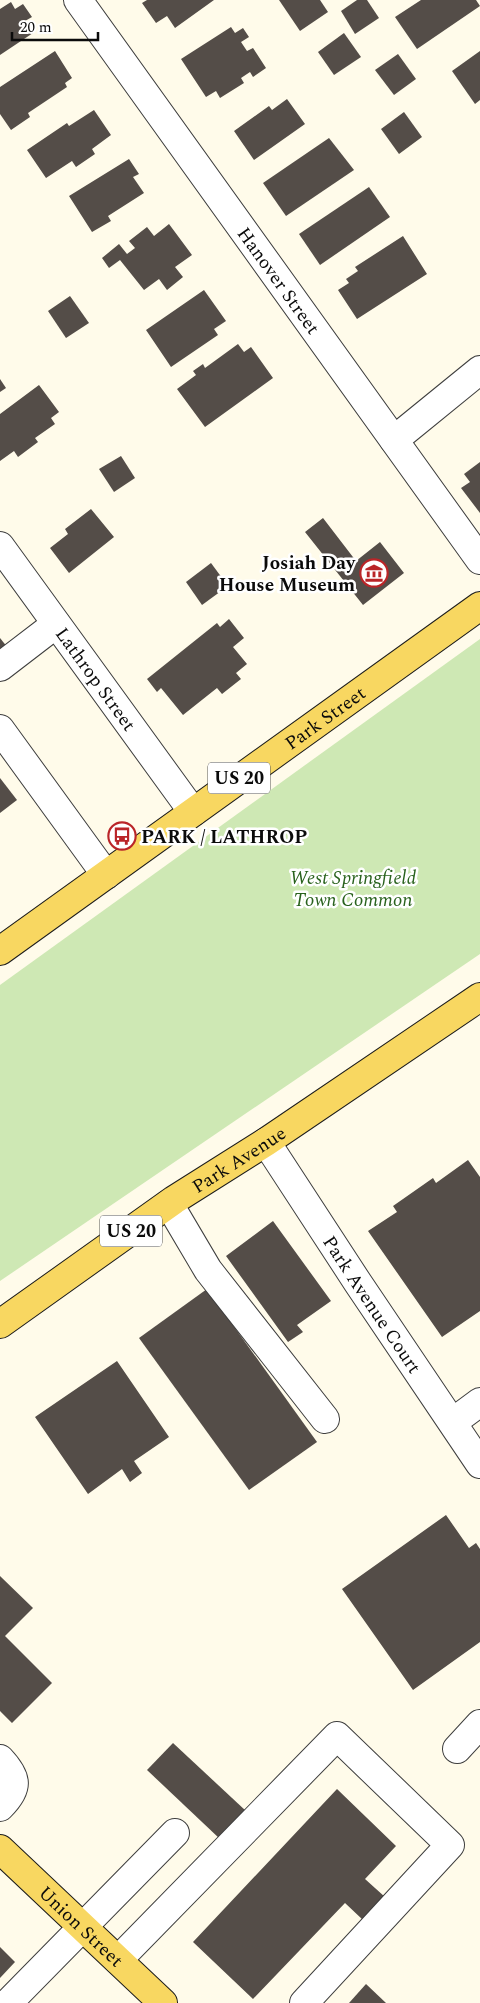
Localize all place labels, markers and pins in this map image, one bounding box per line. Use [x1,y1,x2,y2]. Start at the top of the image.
place label: Josiah Day House Museum [219,549,356,600]
museum icon: Josiah Day House Museum [359,558,389,588]
bus stop icon: PARK / LATHROP [107,821,137,851]
place label: PARK / LATHROP [141,823,307,852]

